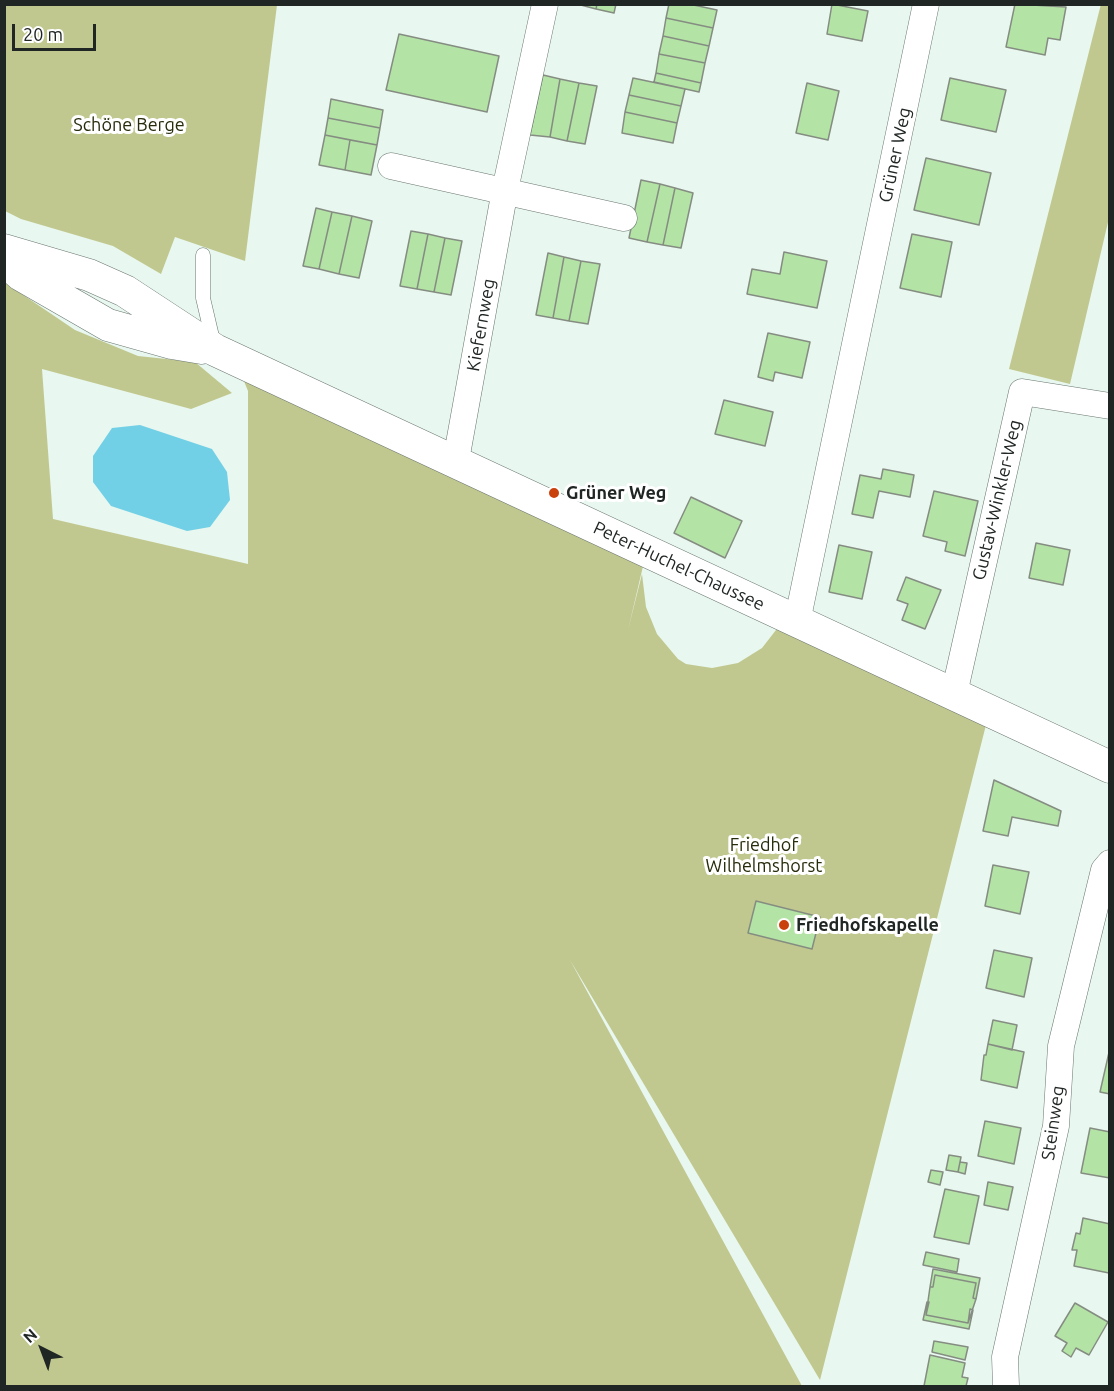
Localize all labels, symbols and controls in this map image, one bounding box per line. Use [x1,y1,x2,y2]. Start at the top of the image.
scale bar [15,12,99,50]
text: 20 m [23,24,63,44]
street label: Grüner Weg [874,105,916,205]
park label: Schöne Berge [73,114,185,136]
street label: Kiefernweg [462,277,500,373]
street label: Gustav-Winkler-Weg [968,418,1026,582]
place label: Grüner Weg [566,482,666,504]
marker: Grüner Weg [547,486,561,500]
street label: Peter-Huchel-Chaussee [590,517,768,615]
park label: Friedhof Wilhelmshorst [706,834,822,876]
place label: Friedhofskapelle [796,914,939,936]
marker: Friedhofskapelle [777,918,791,932]
street label: Steinweg [1037,1084,1069,1162]
north arrow [12,1319,72,1379]
text: N [19,1325,40,1346]

